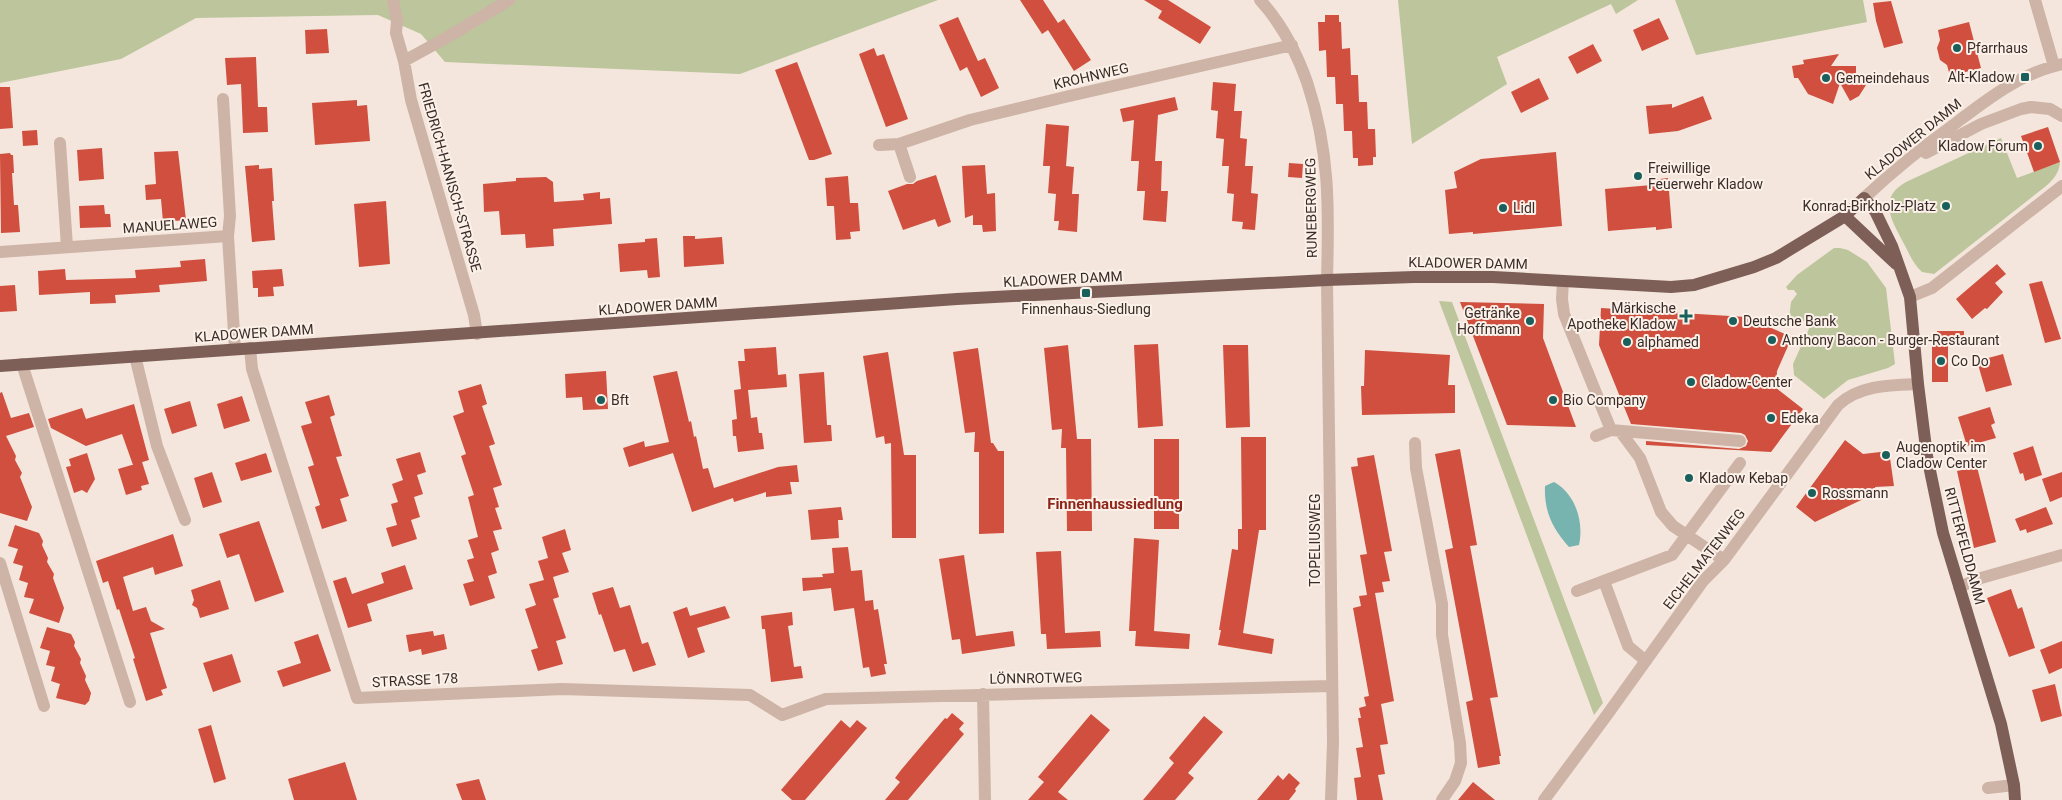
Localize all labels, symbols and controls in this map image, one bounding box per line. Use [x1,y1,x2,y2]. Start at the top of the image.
place label: Pfarrhaus [1967,40,2028,56]
marker: Pfarrhaus [1951,42,1963,54]
street label: KROHNWEG [1052,60,1130,92]
place label: Alt-Kladow [1948,69,2015,85]
place label: Gemeindehaus [1836,70,1929,86]
marker: Alt-Kladow [2019,71,2031,83]
marker: Gemeindehaus [1820,72,1832,84]
street label: FRIEDRICH-HANISCH-STRASSE [415,81,485,273]
street label: KLADOWER DAMM [1862,95,1964,183]
place label: Kladow Forum [1938,138,2028,154]
marker: Kladow Forum [2032,140,2044,152]
street label: RUNEBERGWEG [1302,158,1320,258]
place label: Freiwillige Feuerwehr Kladow [1648,160,1764,192]
marker: Freiwillige Feuerwehr Kladow [1632,170,1644,182]
place label: Konrad-Birkholz-Platz [1803,198,1936,214]
place label: Lidl [1513,200,1535,216]
marker: Konrad-Birkholz-Platz [1940,200,1952,212]
marker: Lidl [1497,202,1509,214]
street label: MANUELAWEG [122,214,218,236]
street label: KLADOWER DAMM [1408,254,1528,272]
street label: KLADOWER DAMM [1003,268,1123,290]
marker: Finnenhaus-Siedlung [1080,287,1092,299]
street label: KLADOWER DAMM [598,294,718,318]
place label: Märkische Apotheke Kladow [1567,300,1676,332]
place label: Finnenhaus-Siedlung [1021,301,1151,317]
place label: Getränke Hoffmann [1457,305,1520,337]
marker: Märkische Apotheke Kladow [1680,310,1692,322]
place label: Deutsche Bank [1743,313,1837,329]
marker: Getränke Hoffmann [1524,315,1536,327]
marker: Deutsche Bank [1727,315,1739,327]
street label: KLADOWER DAMM [194,321,314,345]
place label: Anthony Bacon - Burger-Restaurant [1782,332,2000,348]
place label: alphamed [1637,334,1699,350]
marker: Anthony Bacon - Burger-Restaurant [1766,334,1778,346]
marker: alphamed [1621,336,1633,348]
place label: Co Do [1951,353,1989,369]
marker: Co Do [1935,355,1947,367]
place label: Cladow-Center [1701,374,1793,390]
marker: Cladow-Center [1685,376,1697,388]
place label: Bft [611,392,630,408]
place label: Bio Company [1563,392,1646,408]
marker: Bft [595,394,607,406]
marker: Bio Company [1547,394,1559,406]
place label: Edeka [1781,410,1819,426]
marker: Edeka [1765,412,1777,424]
place label: Augenoptik im Cladow Center [1896,439,1987,471]
marker: Augenoptik im Cladow Center [1880,449,1892,461]
place label: Kladow Kebap [1699,470,1788,486]
marker: Kladow Kebap [1683,472,1695,484]
place label: Rossmann [1822,485,1888,501]
street label: RITTERFELDDAMM [1942,486,1988,606]
marker: Rossmann [1806,487,1818,499]
street label: TOPELIUSWEG [1307,493,1323,587]
district label: Finnenhaussiedlung [1047,495,1183,513]
street label: EICHELMATENWEG [1660,506,1748,612]
street label: LÖNNROTWEG [989,669,1083,687]
street label: STRASSE 178 [372,670,459,690]

